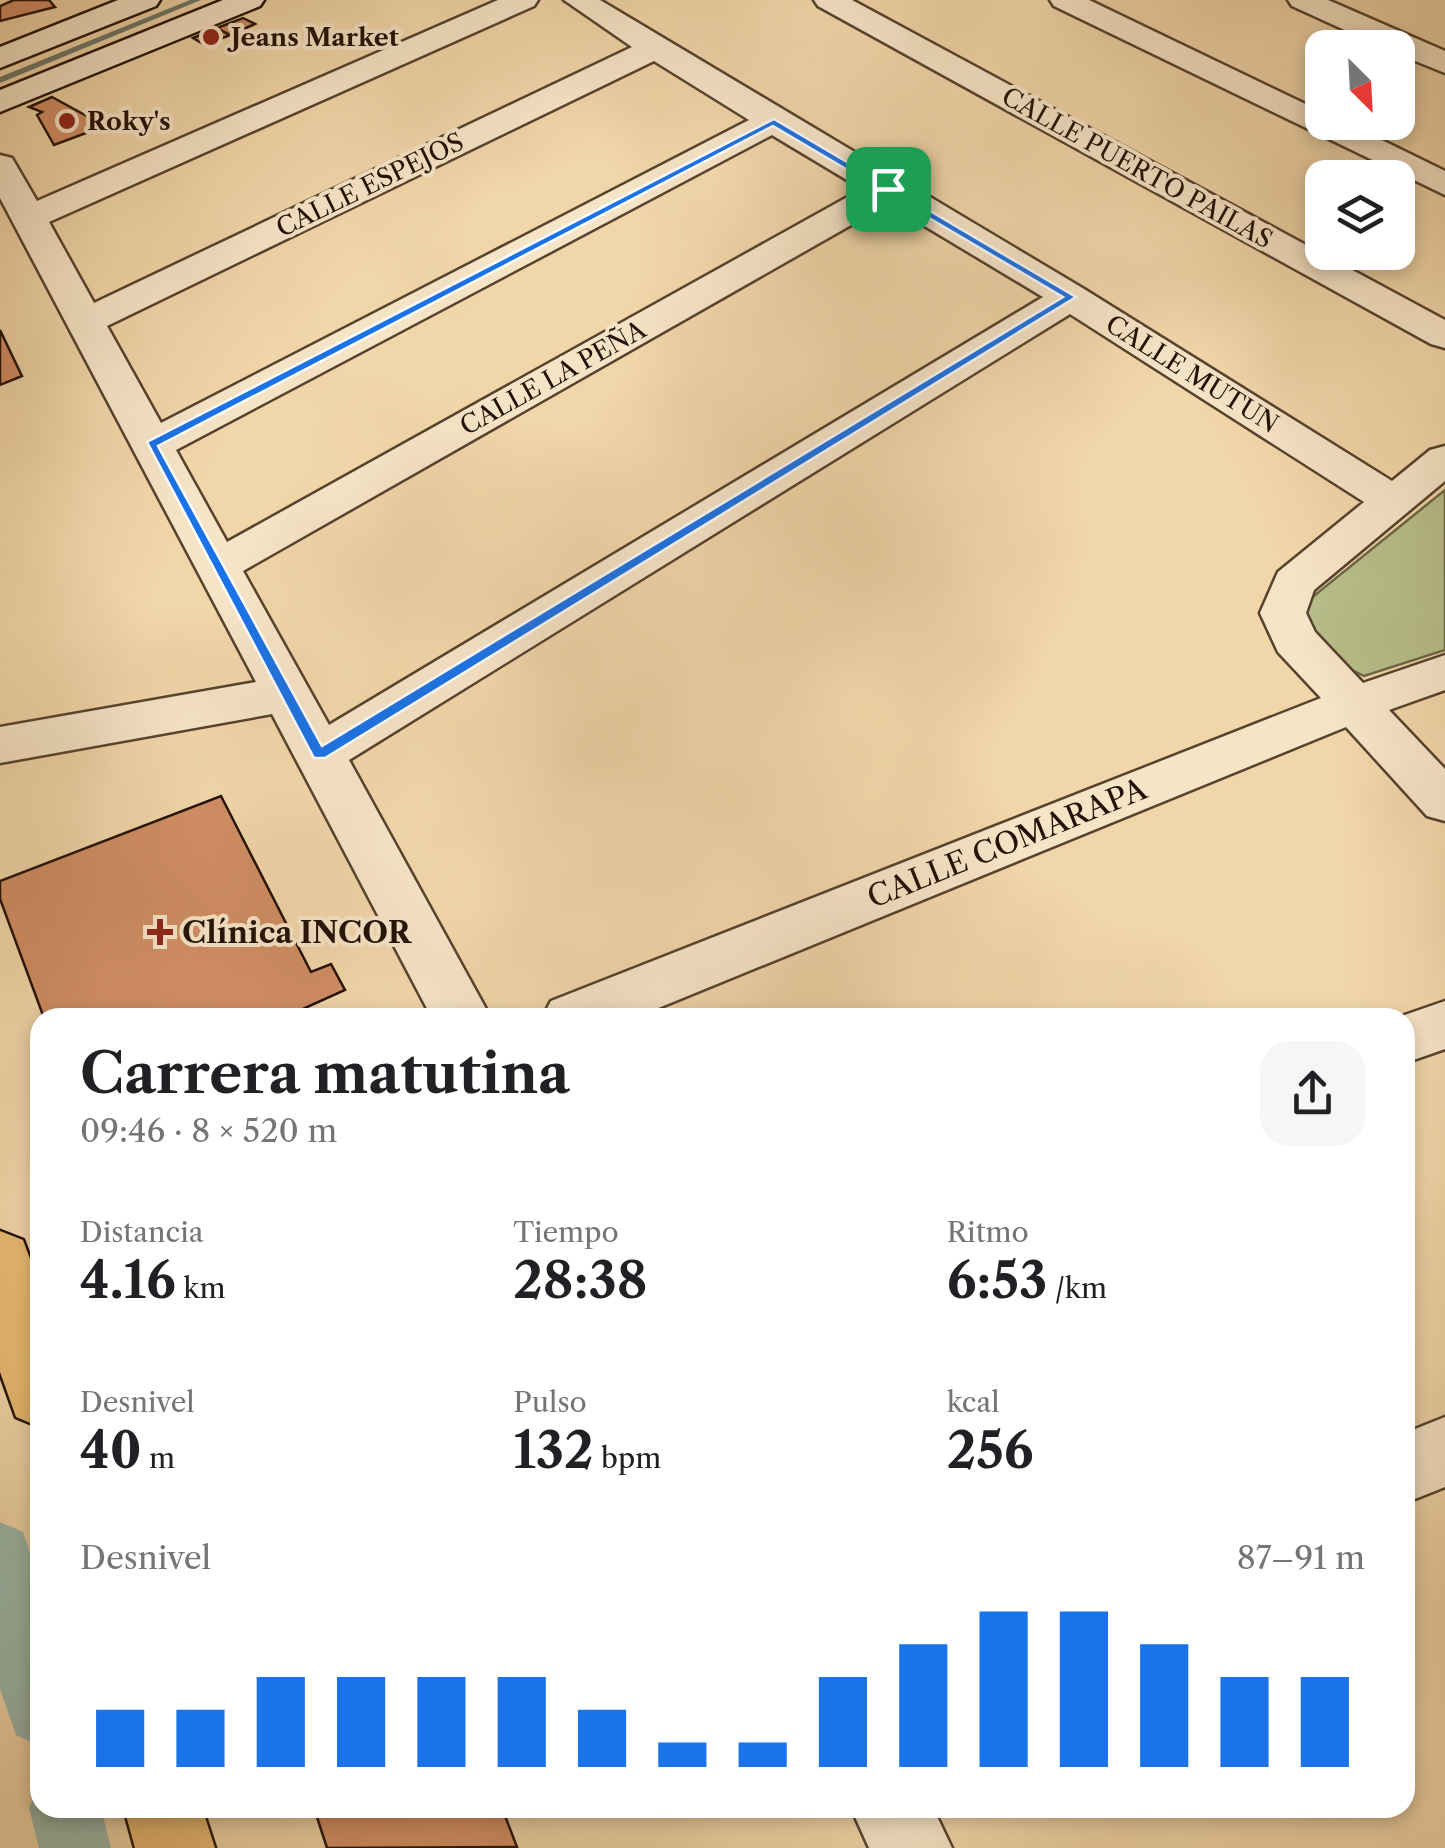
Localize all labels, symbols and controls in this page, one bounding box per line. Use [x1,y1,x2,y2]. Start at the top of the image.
place label: Jeans Market [227,22,399,53]
marker: Jeans Market [200,26,222,48]
north arrow [1305,30,1415,140]
map controls [1305,30,1415,270]
street label: CALLE PUERTO PAILAS [996,81,1278,255]
place label: Roky's [87,106,171,137]
marker: Roky's [56,110,78,132]
street label: CALLE ESPEJOS [271,126,469,244]
pin [846,147,931,232]
button: layers [1305,160,1415,270]
icon: arrive [861,162,916,217]
street label: CALLE MUTUN [1100,308,1284,440]
street label: CALLE LA PEÑA [455,314,652,442]
street label: CALLE COMARAPA [862,770,1153,916]
place label: Clínica INCOR [182,914,413,951]
marker: Clínica INCOR [147,919,173,945]
text: Carrera matutina [80,1040,570,1107]
button: share [1260,1041,1365,1146]
text: 09:46 · 8 × 520 m [80,1111,337,1150]
text: Distancia [80,1215,203,1249]
text: Tiempo [513,1215,619,1249]
text: Ritmo [947,1215,1029,1249]
text: 4.16 [80,1249,176,1311]
text: 28:38 [513,1249,648,1311]
text: 6:53 [947,1249,1047,1311]
text: km [176,1271,226,1305]
text: /km [1047,1271,1107,1305]
text: Desnivel [80,1385,195,1419]
text: Pulso [513,1385,587,1419]
text: kcal [947,1385,1000,1419]
text: 40 [80,1419,141,1481]
text: 132 [513,1419,594,1481]
text: 256 [947,1419,1034,1481]
text: m [141,1441,175,1475]
text: bpm [594,1441,661,1475]
text: Desnivel [80,1538,211,1577]
text: 87–91 m [1237,1538,1365,1577]

